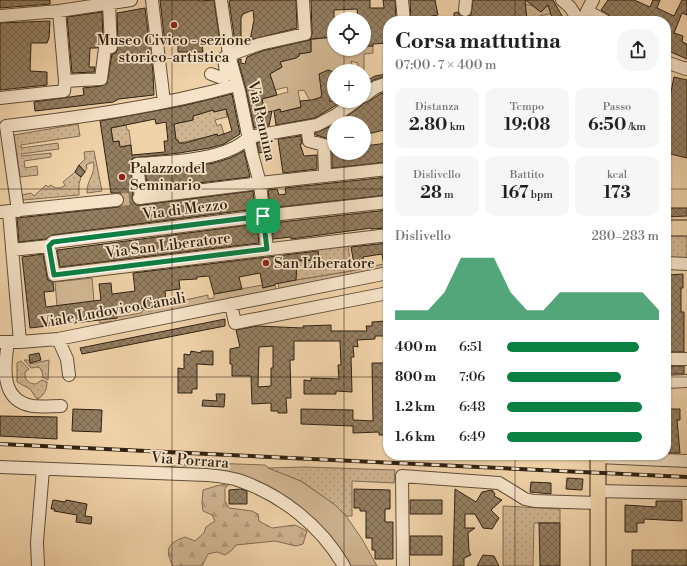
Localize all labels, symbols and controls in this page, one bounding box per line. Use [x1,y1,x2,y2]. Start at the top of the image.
map controls [327,12,371,160]
button: locate [327,12,371,56]
marker: Museo Civico - sezione storico-artistica [169,20,179,30]
text: Corsa mattutina [395,28,561,55]
button: share [617,29,659,71]
place label: Museo Civico - sezione storico-artistica [97,31,251,67]
text: 07:00 · 7 × 400 m [395,57,496,73]
button: + [327,64,371,108]
street label: Via Pennina [243,78,280,163]
text: Distanza [415,100,459,114]
text: Tempo [510,100,544,114]
text: Passo [603,100,631,114]
text: 2.80 [409,114,447,136]
text: 19:08 [504,114,550,136]
text: 6:50 [588,114,626,136]
button: − [327,116,371,160]
text: km [447,120,465,134]
text: /km [626,120,646,134]
place label: Palazzo del Seminario [130,159,206,195]
text: Dislivello [413,168,461,182]
text: Battito [510,168,544,182]
text: kcal [607,168,627,182]
marker: Palazzo del Seminario [117,172,127,182]
text: 28 [420,182,442,204]
text: 167 [501,182,528,204]
text: 173 [603,182,631,204]
text: m [442,188,454,202]
text: bpm [528,188,553,202]
street label: Via di Mezzo [140,195,229,224]
pin [246,199,280,233]
icon: arrive [252,205,274,227]
street label: Via San Liberatore [103,228,232,263]
text: Dislivello [395,228,451,244]
text: 280–283 m [591,228,659,244]
place label: San Liberatore [274,254,375,273]
marker: San Liberatore [261,258,271,268]
street label: Viale Ludovico Canali [38,288,188,333]
text: 400 m [395,339,437,355]
text: 6:51 [459,339,483,355]
text: 800 m [395,369,436,385]
text: 7:06 [459,369,485,385]
text: 1.2 km [395,399,435,415]
text: 6:48 [459,399,486,415]
text: 1.6 km [395,429,435,445]
text: 6:49 [459,429,485,445]
street label: Via Porrara [149,448,230,473]

